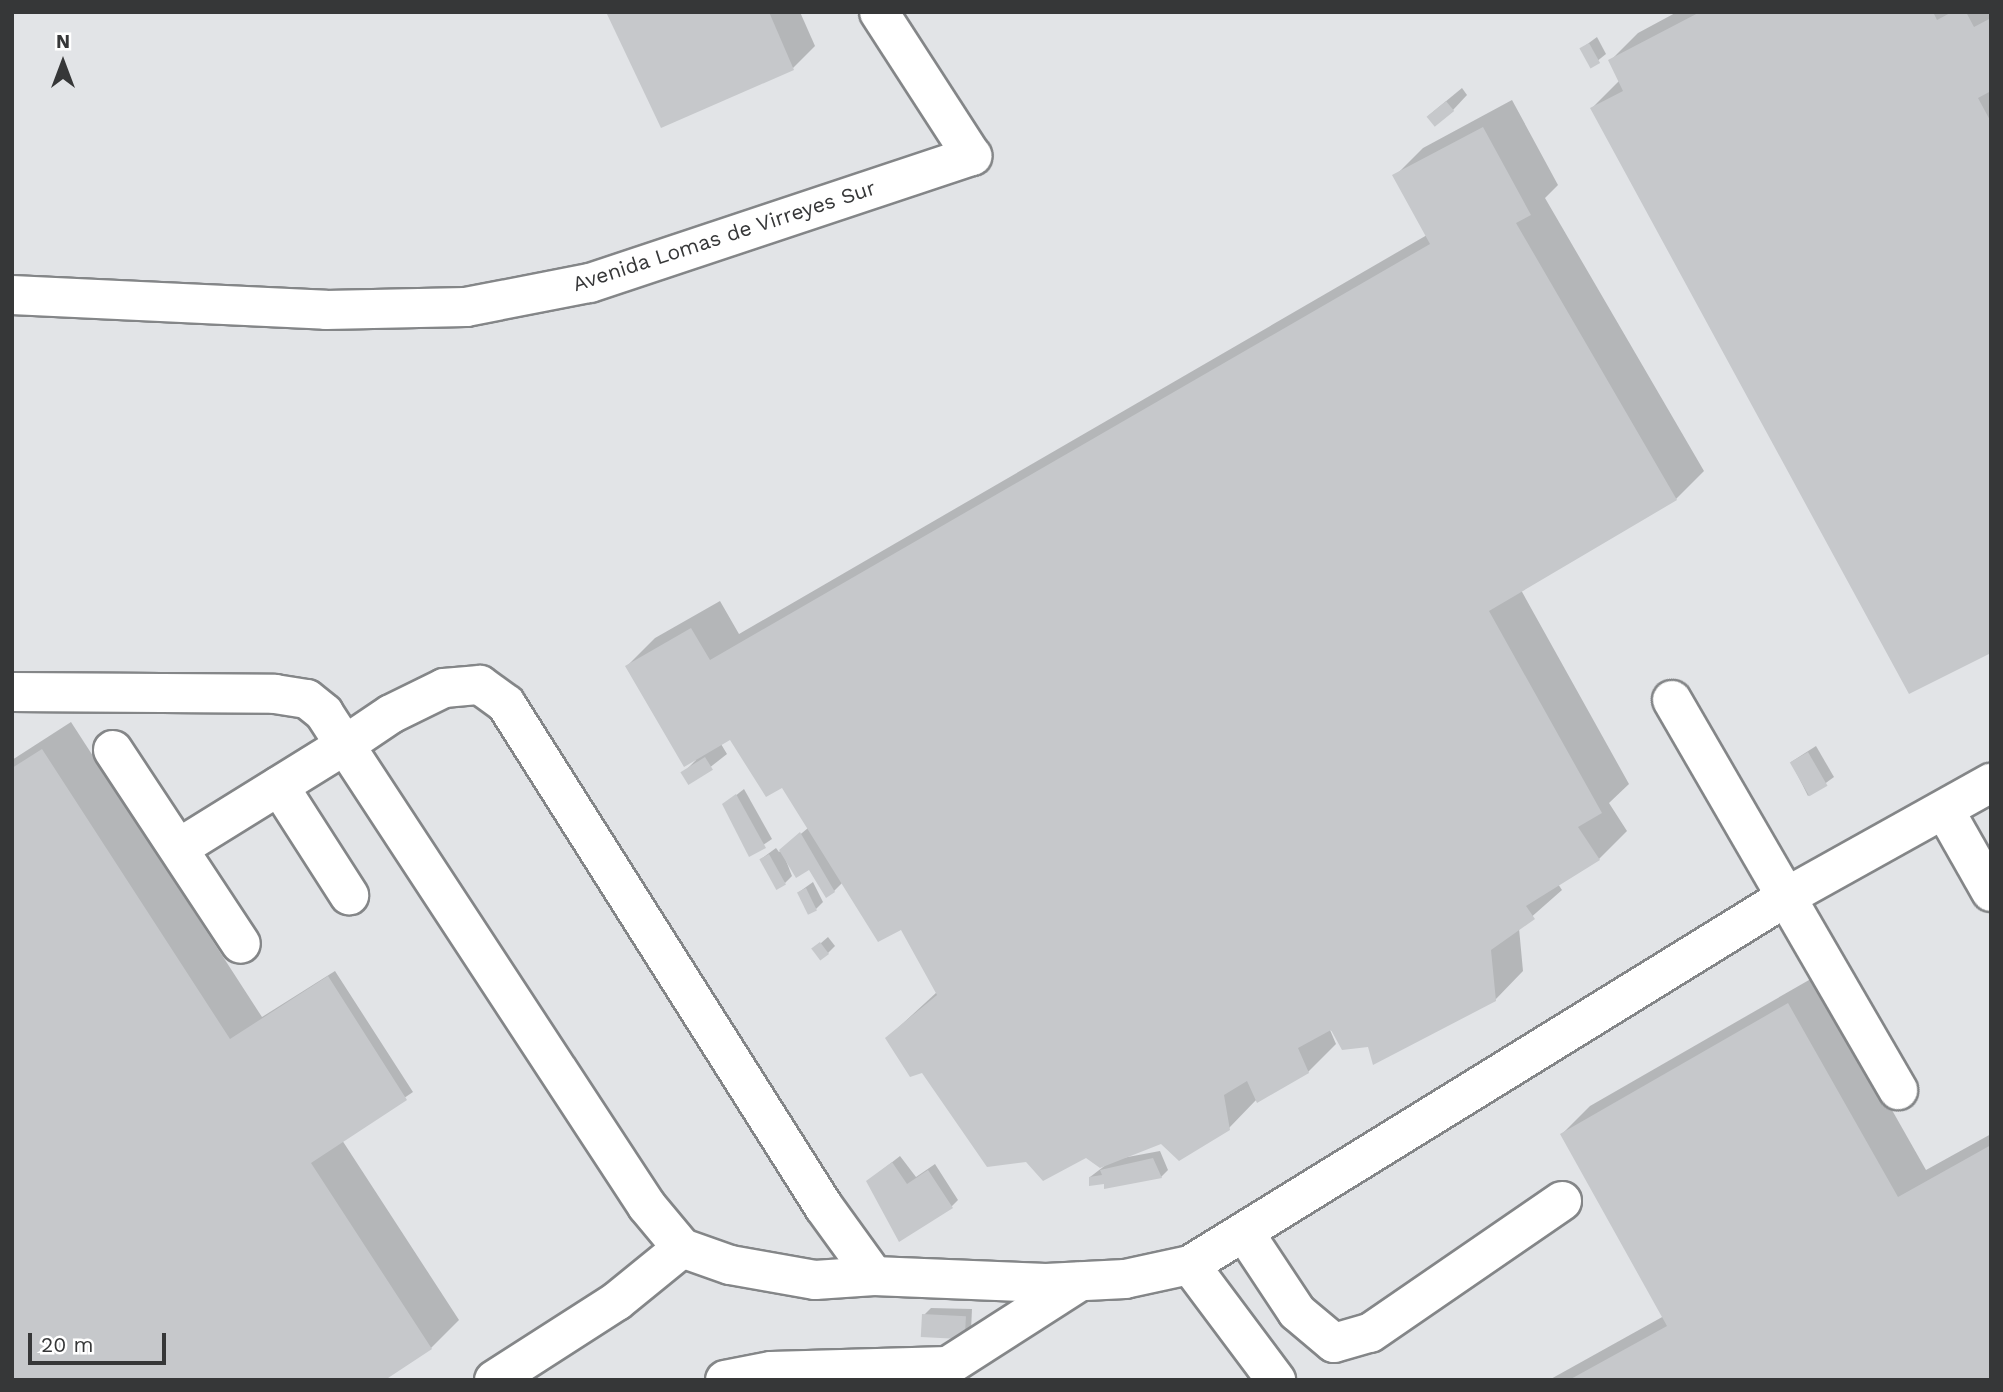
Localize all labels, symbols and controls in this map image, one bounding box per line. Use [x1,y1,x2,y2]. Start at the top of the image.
north arrow [28,28,98,98]
text: N [56,30,70,53]
street label: Avenida Lomas de Virreyes Sur [569,175,879,297]
scale bar [32,1318,170,1362]
text: 20 m [41,1332,93,1357]

